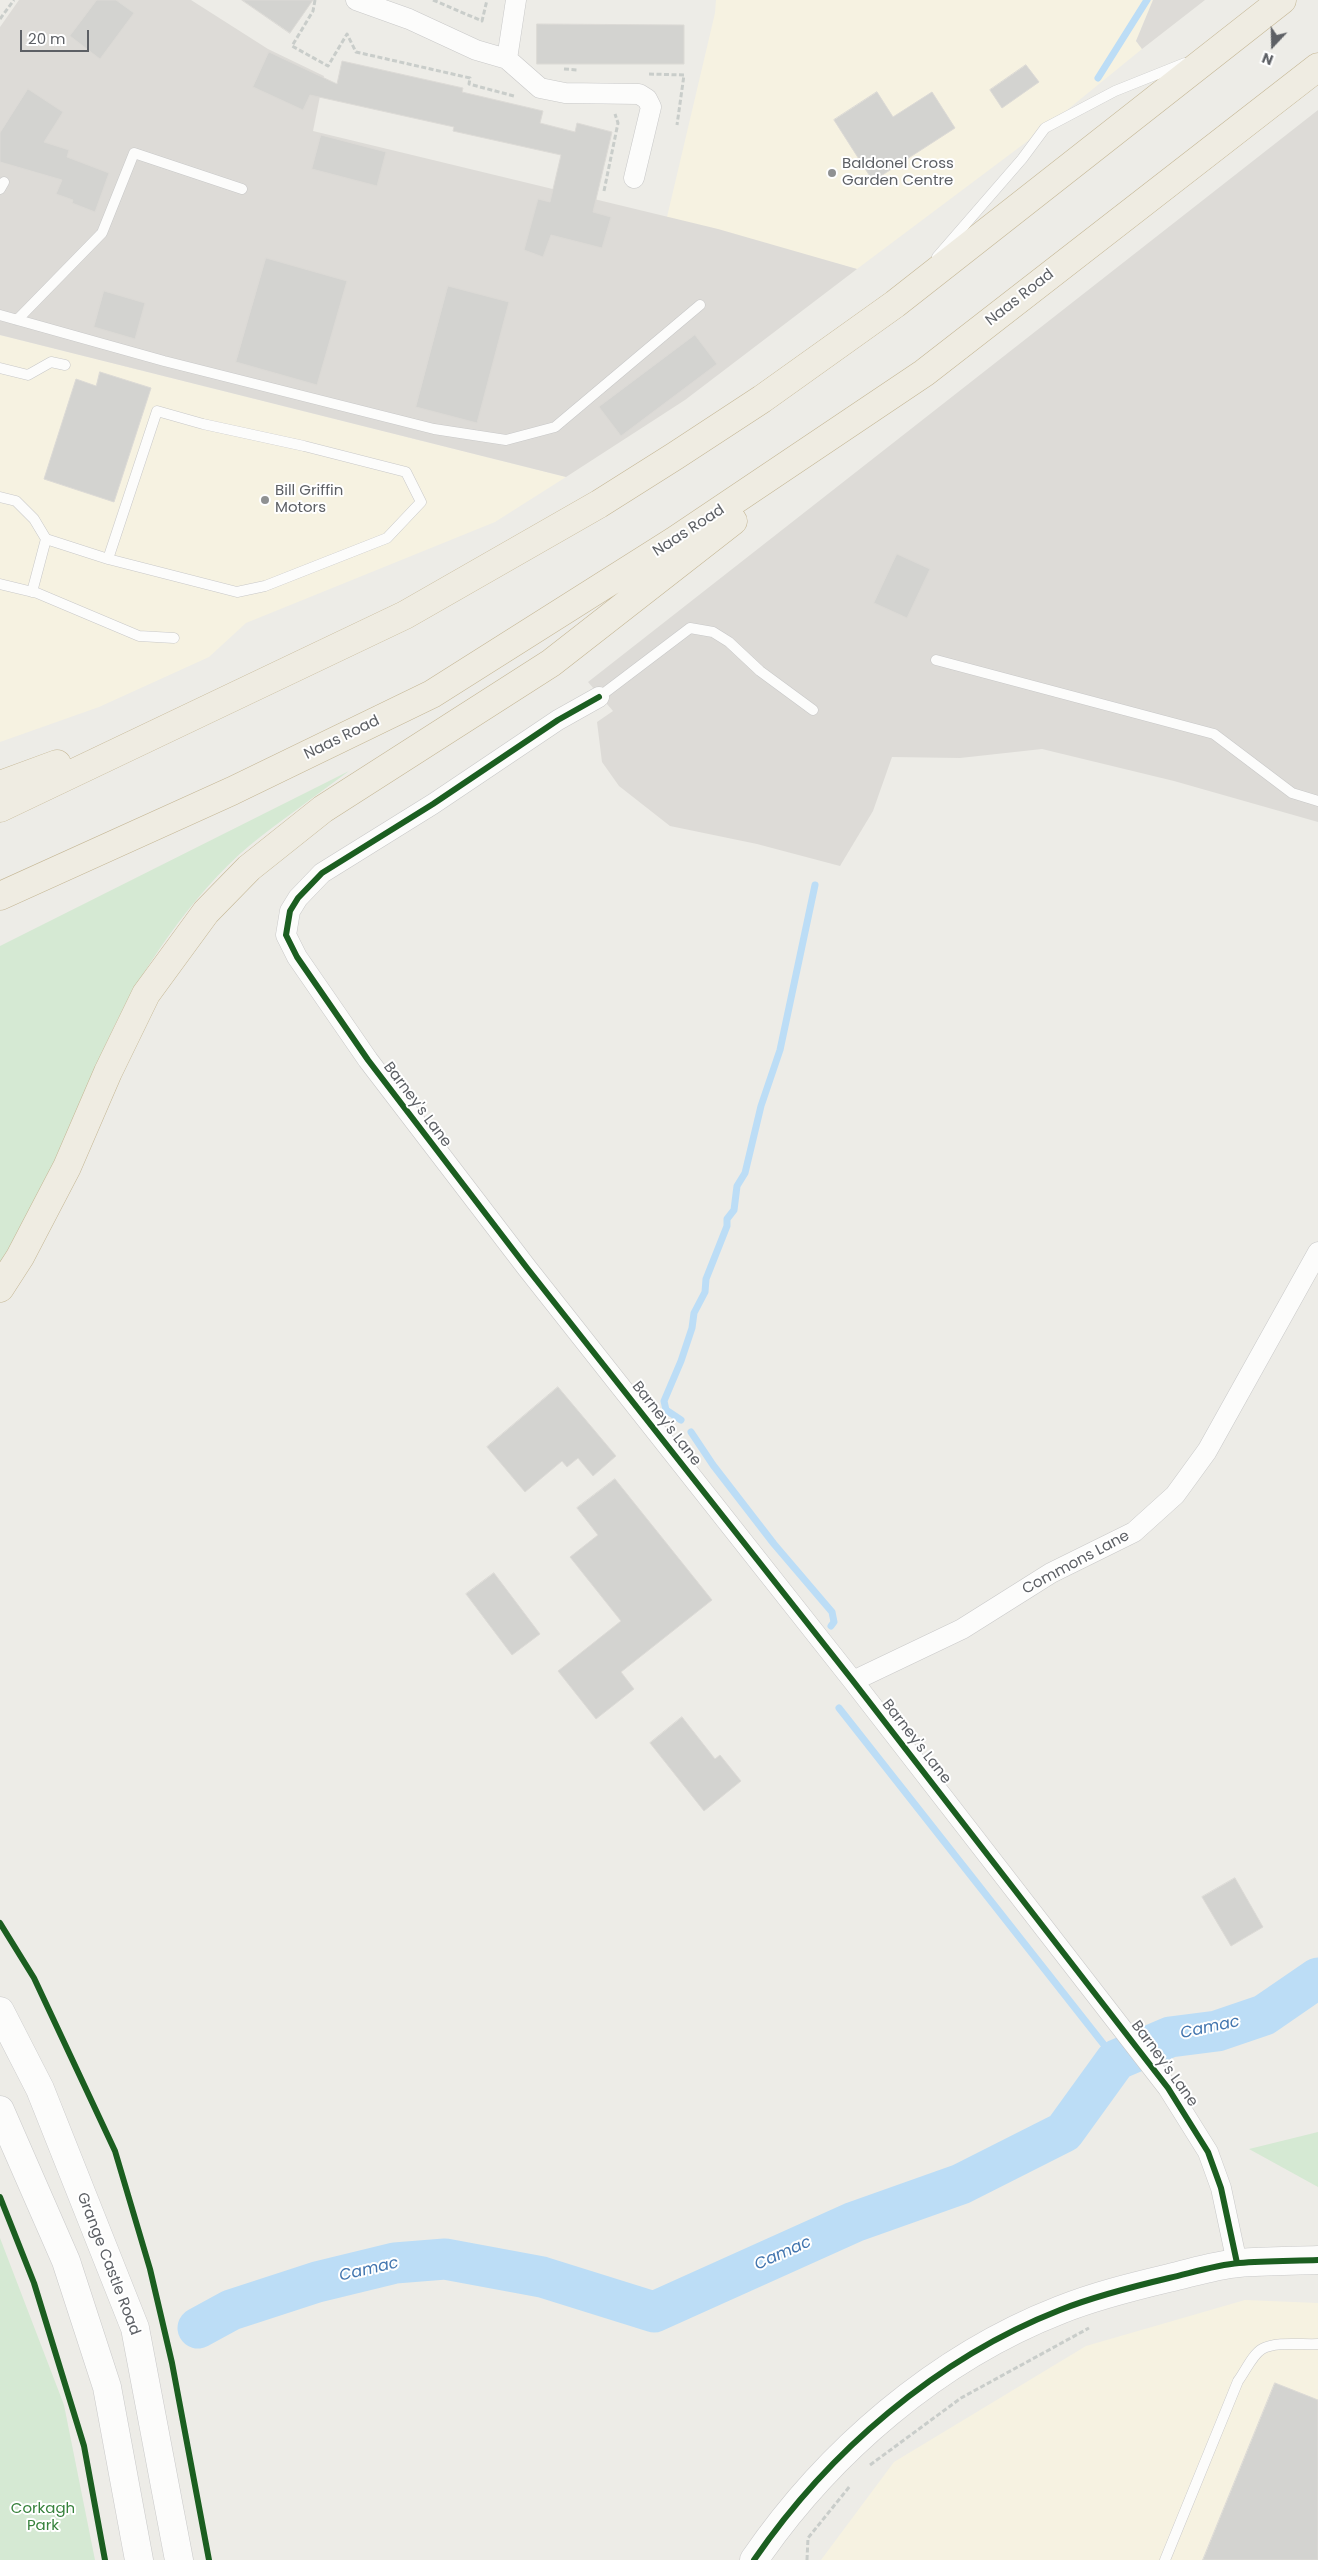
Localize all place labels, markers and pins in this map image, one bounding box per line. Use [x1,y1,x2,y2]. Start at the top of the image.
place label: Baldonel Cross Garden Centre [842,155,954,190]
marker: Baldonel Cross Garden Centre [826,167,838,179]
place label: Bill Griffin Motors [275,482,343,517]
marker: Bill Griffin Motors [259,494,271,506]

